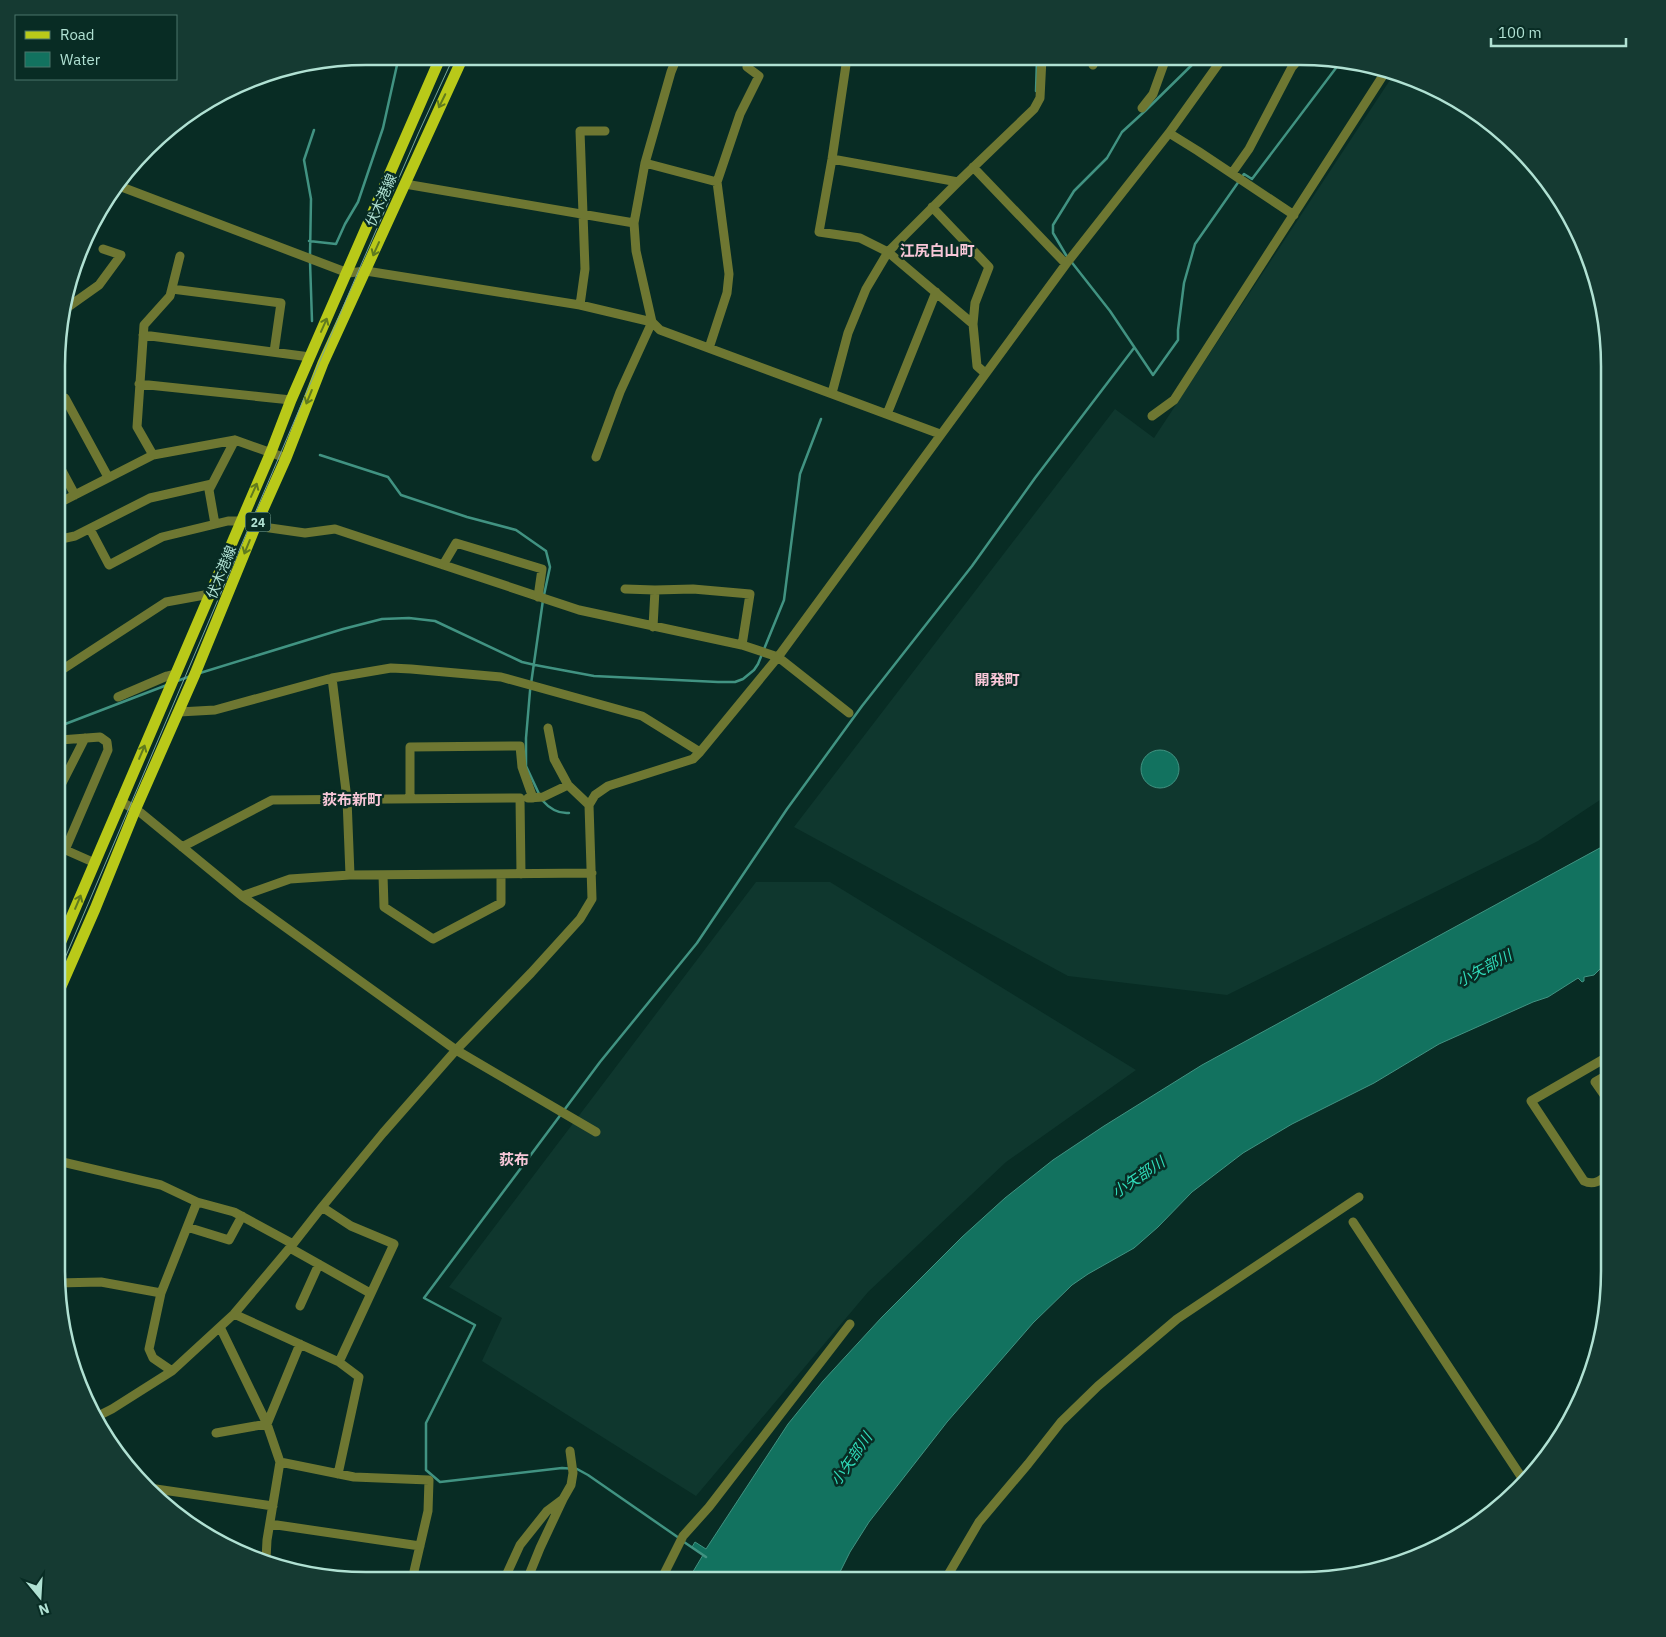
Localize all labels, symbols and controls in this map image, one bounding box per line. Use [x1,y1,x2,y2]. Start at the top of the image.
legend [15,15,178,80]
scale bar [1491,15,1626,47]
text: 100 m [1498,23,1542,42]
text: Road [60,25,95,44]
text: Water [60,50,101,69]
one-way arrow [437,93,447,108]
street label: 伏木港線 [361,171,401,229]
one-way arrow [370,241,380,256]
district label: 江尻白山町 [899,241,975,260]
one-way arrow [320,318,330,333]
one-way arrow [304,389,314,404]
one-way arrow [250,483,259,498]
road number: 24 [246,512,270,532]
one-way arrow [242,539,252,554]
street label: 伏木港線 [202,543,240,601]
district label: 開発町 [974,670,1020,689]
one-way arrow [137,745,147,760]
district label: 荻布新町 [322,790,382,809]
one-way arrow [74,895,84,910]
water label: 小矢部川 [1453,945,1517,990]
district label: 荻布 [499,1150,529,1169]
water label: 小矢部川 [1108,1151,1170,1202]
water label: 小矢部川 [826,1427,877,1489]
north arrow [15,1572,65,1622]
text: N [36,1599,52,1619]

